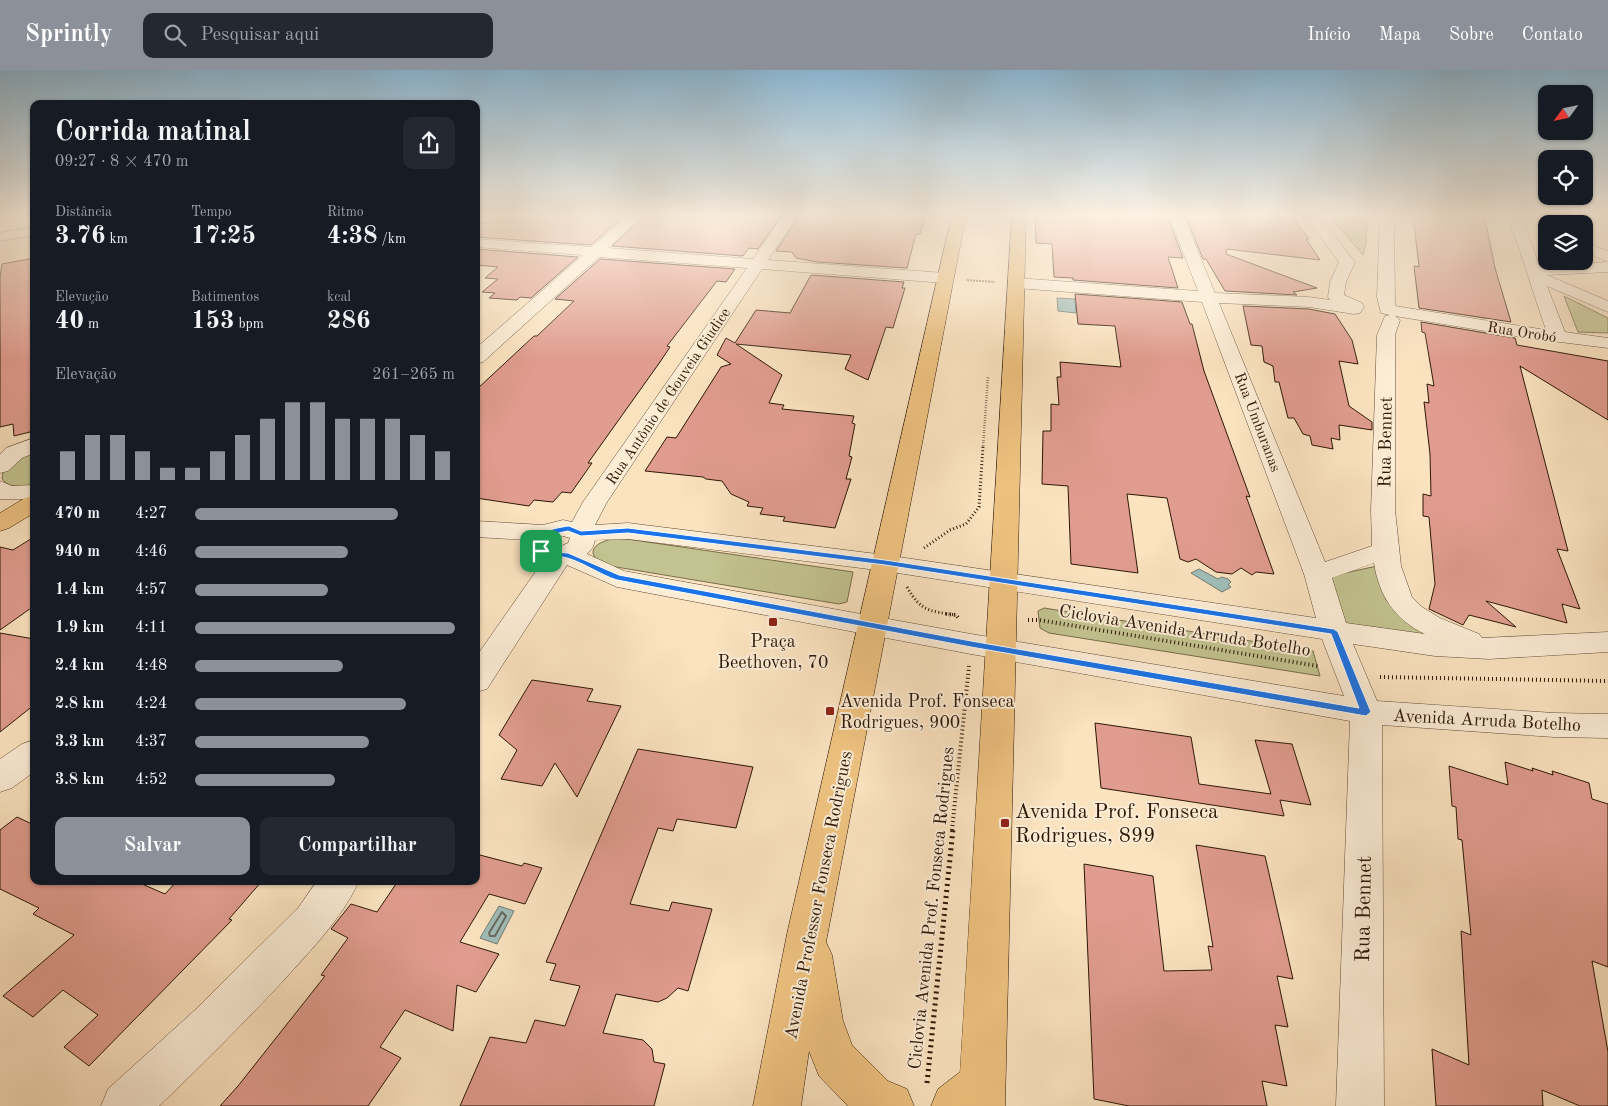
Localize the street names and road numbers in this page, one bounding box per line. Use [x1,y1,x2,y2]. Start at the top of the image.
street label: Rua Antônio de Gouveia Giudice [604,306,734,488]
street label: Rua Orobó [1486,321,1557,346]
street label: Rua Umburanas [1231,371,1282,474]
street label: Rua Bennet [1376,396,1396,488]
street label: Ciclovia Avenida Arruda Botelho [1058,602,1312,660]
street label: Avenida Arruda Botelho [1392,707,1582,735]
street label: Ciclovia Avenida Prof. Fonseca Rodrigues [906,746,958,1070]
street label: Avenida Professor Fonseca Rodrigues [782,749,856,1041]
street label: Rua Bennet [1353,856,1376,962]

